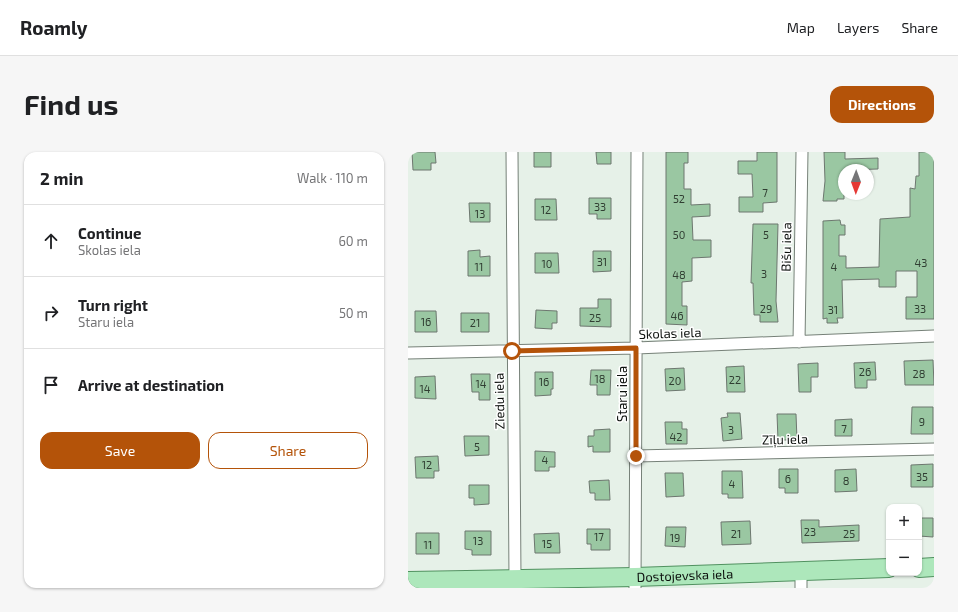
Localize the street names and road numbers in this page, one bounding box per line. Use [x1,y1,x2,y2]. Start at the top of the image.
street label: Bišu iela [778,222,794,272]
street label: Skolas iela [638,324,702,342]
street label: Staru iela [614,366,630,422]
street label: Ziedu iela [491,373,507,429]
street label: Zīļu iela [762,431,808,448]
street label: Dostojevska iela [636,566,733,585]

